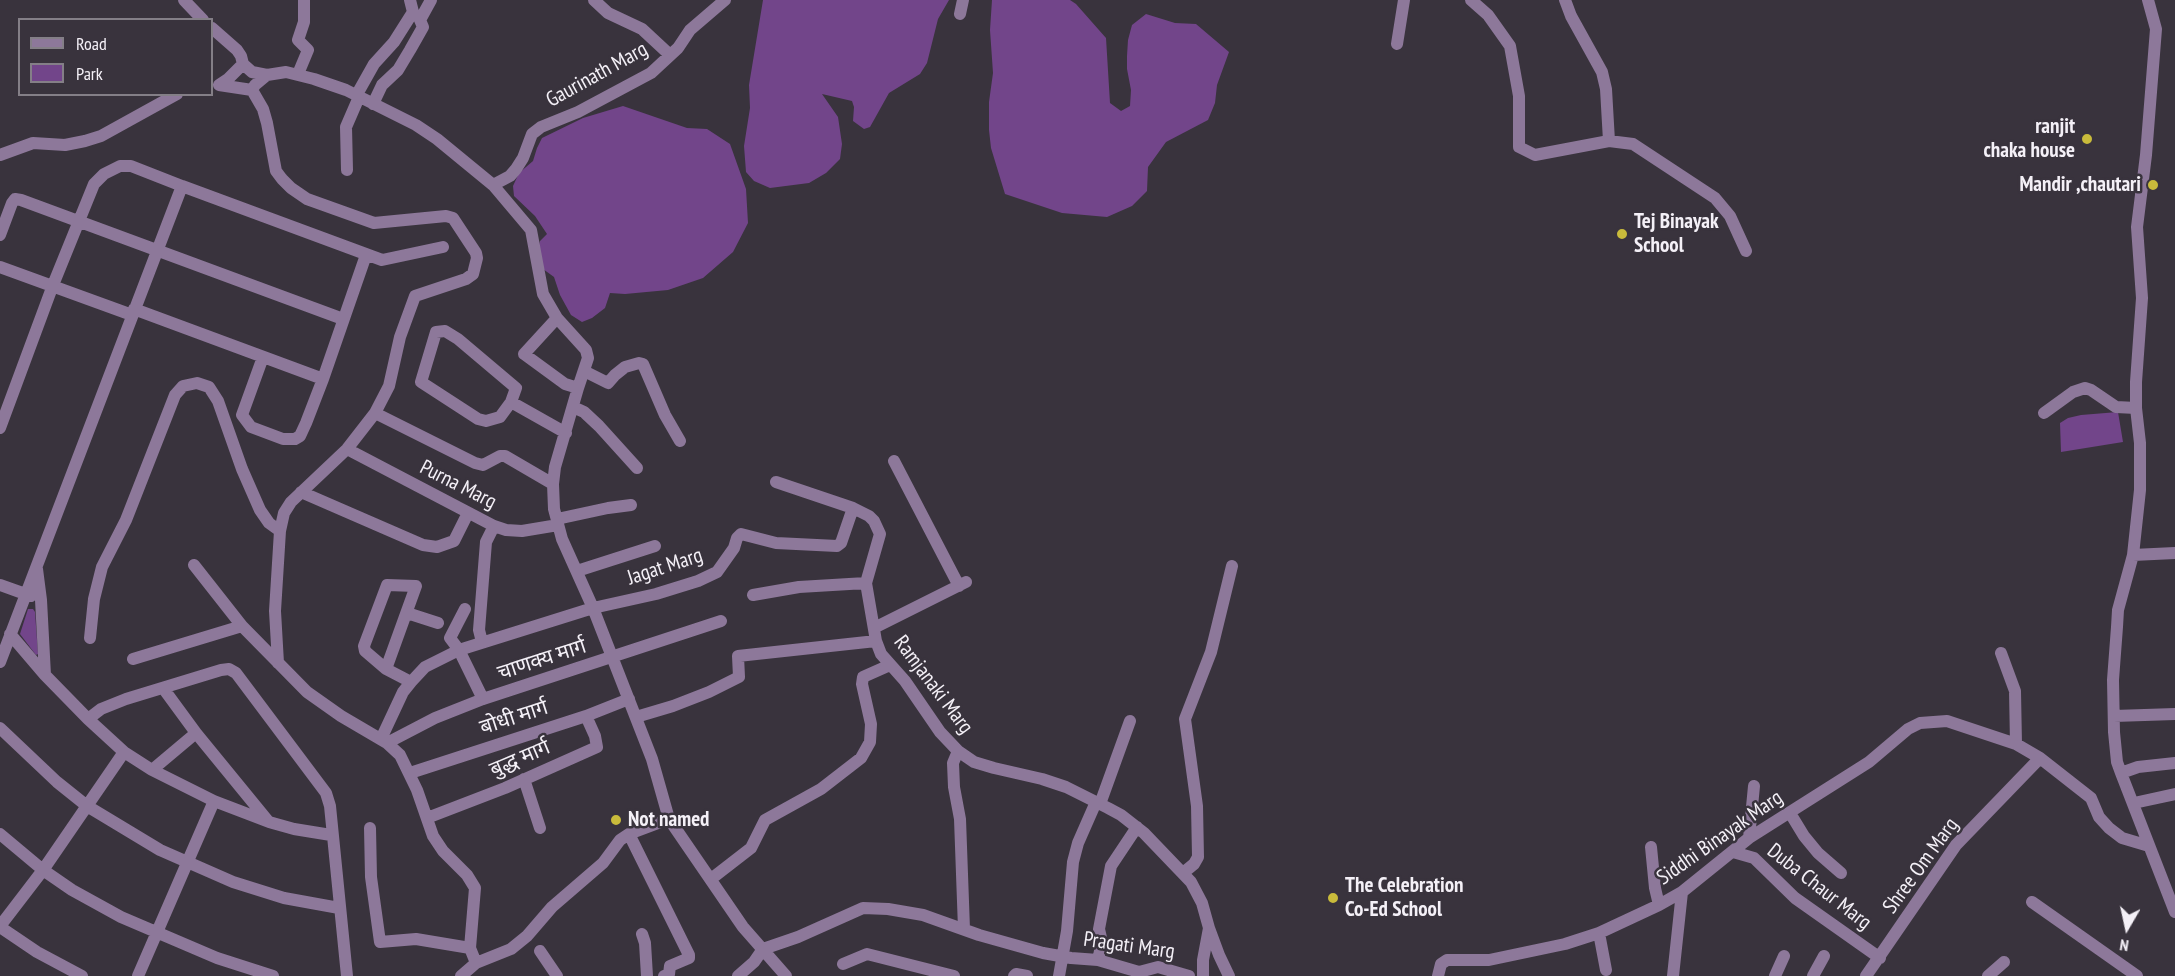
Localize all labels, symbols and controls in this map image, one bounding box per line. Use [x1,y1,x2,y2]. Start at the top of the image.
legend [18,18,213,96]
text: Road [76,32,107,55]
street label: Gaurinath Marg [542,37,652,113]
text: Park [76,62,103,85]
place label: ranjit chaka house [1983,114,2075,164]
marker: ranjit chaka house [2080,132,2094,146]
place label: Mandir ,chautari [2019,172,2141,198]
marker: Mandir ,chautari [2146,178,2160,192]
place label: Tej Binayak School [1634,209,1719,259]
marker: Tej Binayak School [1615,227,1629,241]
street label: Purna Marg [416,455,500,515]
street label: Jagat Marg [624,543,706,591]
street label: Ramjanaki Marg [888,631,978,739]
street label: चाणक्य मार्ग [495,634,589,686]
street label: बोधी मार्ग [477,695,551,741]
street label: बुद्ध मार्ग [486,735,554,783]
street label: Siddhi Binayak Marg [1652,785,1788,891]
place label: Not named [628,807,709,833]
marker: Not named [609,813,623,827]
street label: Shree Om Marg [1878,813,1964,919]
street label: Duba Chaur Marg [1762,839,1876,935]
place label: The Celebration Co-Ed School [1345,873,1463,923]
marker: The Celebration Co-Ed School [1326,891,1340,905]
north arrow [2097,898,2157,958]
street label: Pragati Marg [1082,927,1176,965]
text: N [2118,935,2130,956]

